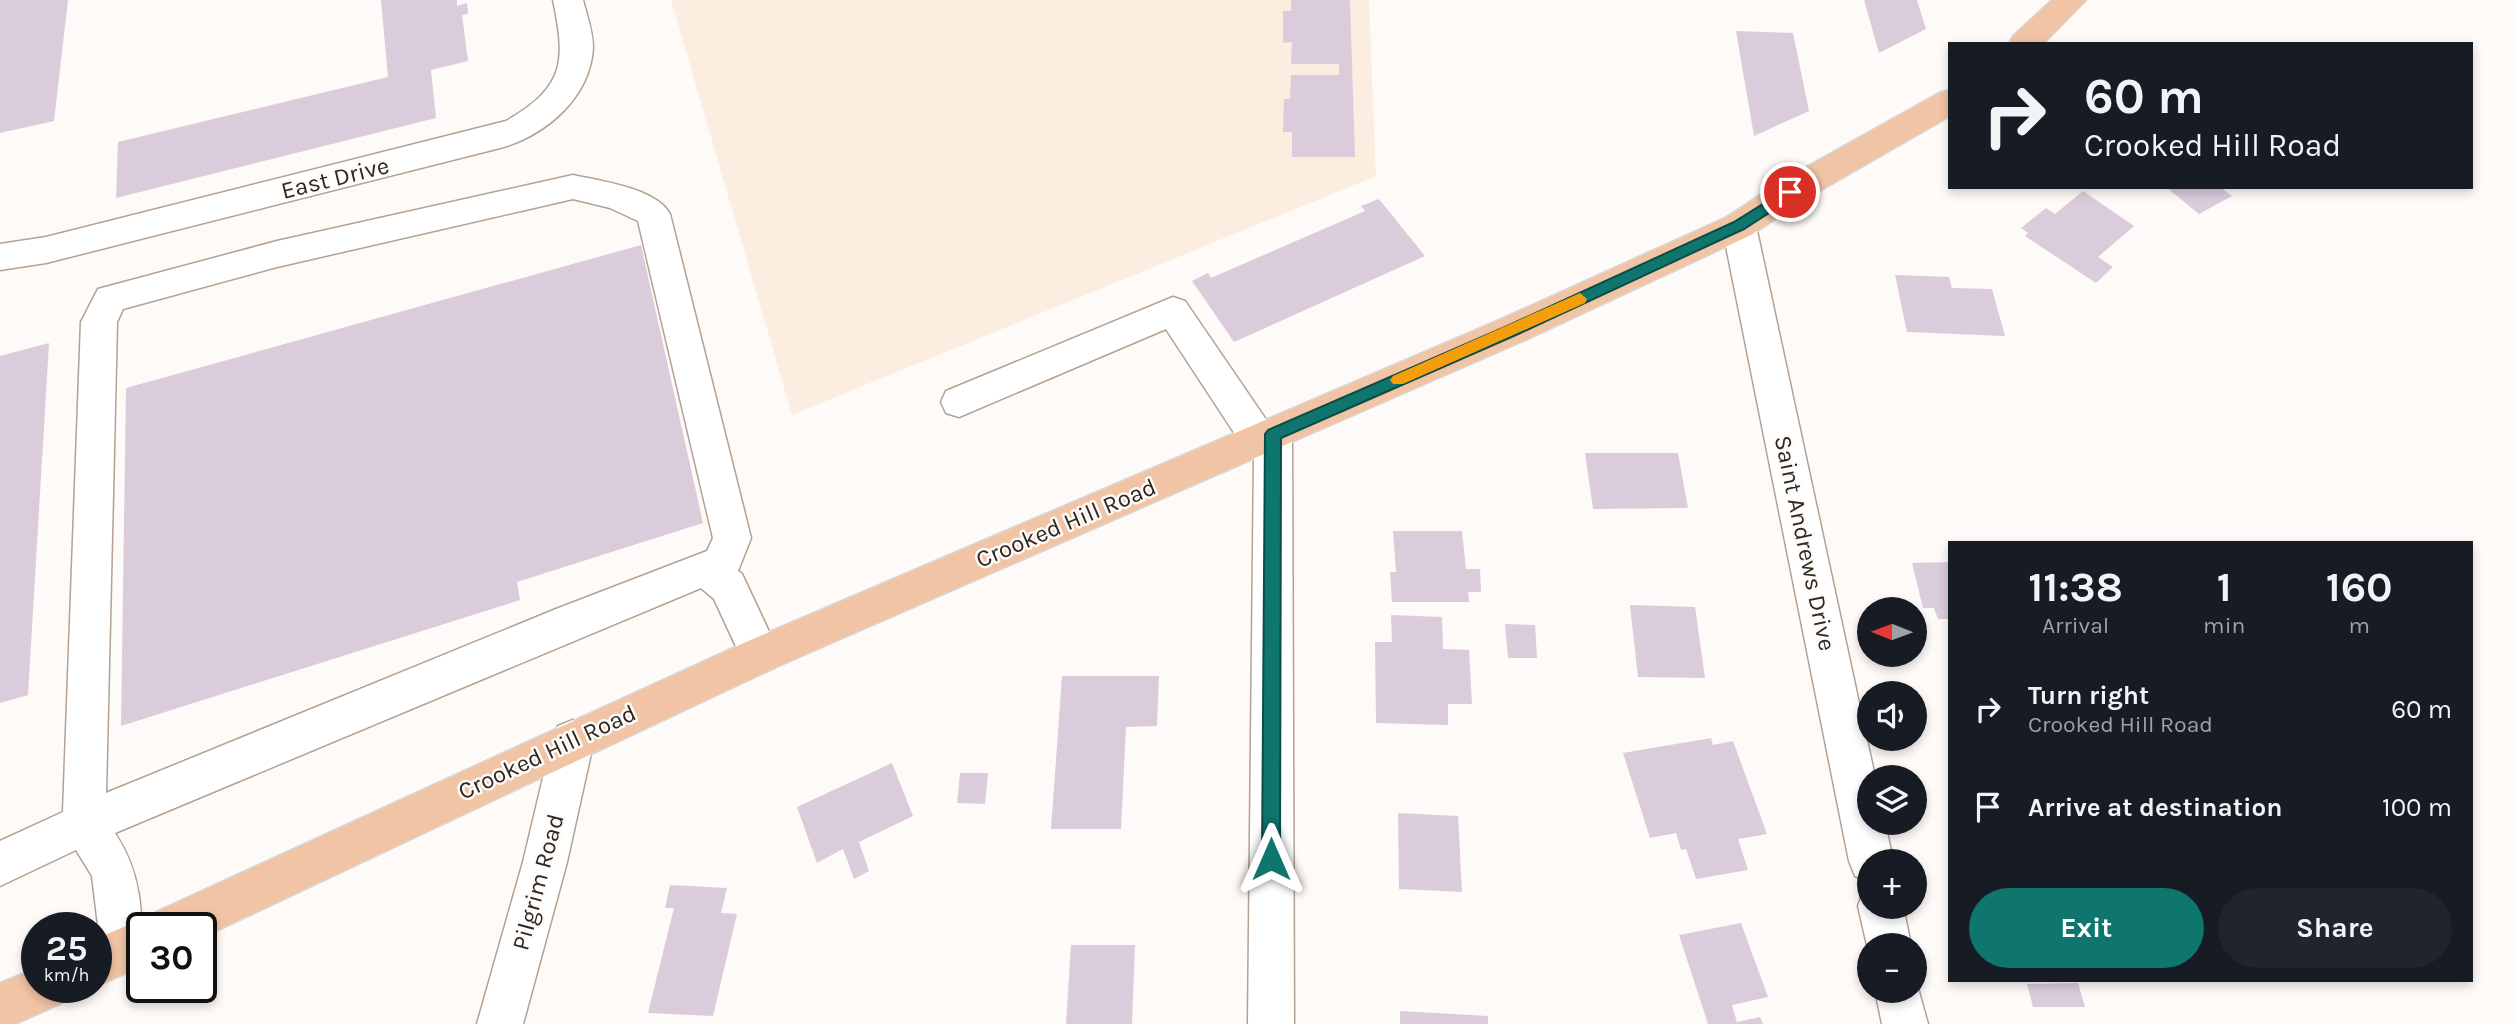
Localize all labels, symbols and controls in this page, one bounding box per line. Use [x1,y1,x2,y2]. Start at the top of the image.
text: 60 m [2084,68,2204,125]
icon: right [1969,70,2060,161]
text: Crooked Hill Road [2084,127,2341,164]
street label: East Drive [278,151,392,205]
pin [1760,162,1820,222]
icon: arrive [1771,173,1809,211]
street label: Saint Andrews Drive [1769,433,1841,653]
street label: Crooked Hill Road [972,472,1160,574]
text: 11:38 [2028,562,2123,612]
text: 1 [2217,562,2232,612]
text: 160 [2326,562,2393,612]
north arrow [1857,597,1927,667]
map controls [1857,597,1927,1003]
text: Arrival [2042,612,2109,639]
text: min [2203,612,2245,639]
text: m [2348,612,2370,639]
text: Turn right [2028,680,2149,711]
button: sound [1857,681,1927,751]
icon: right [1969,690,2007,728]
text: 60 m [2391,694,2452,725]
street label: Crooked Hill Road [454,699,640,805]
text: Crooked Hill Road [2028,711,2213,738]
button: layers [1857,765,1927,835]
icon: arrive [1969,788,2007,826]
text: Arrive at destination [2028,792,2282,823]
text: 100 m [2382,792,2452,823]
street label: Pilgrim Road [506,811,570,953]
position arrow [1234,822,1308,896]
button: + [1857,849,1927,919]
button: Exit [1969,888,2204,968]
button: Share [2218,888,2452,968]
speed limit sign: 30 [126,912,217,1003]
text: 25 [46,928,87,969]
button: − [1857,933,1927,1003]
text: km/h [44,964,89,986]

